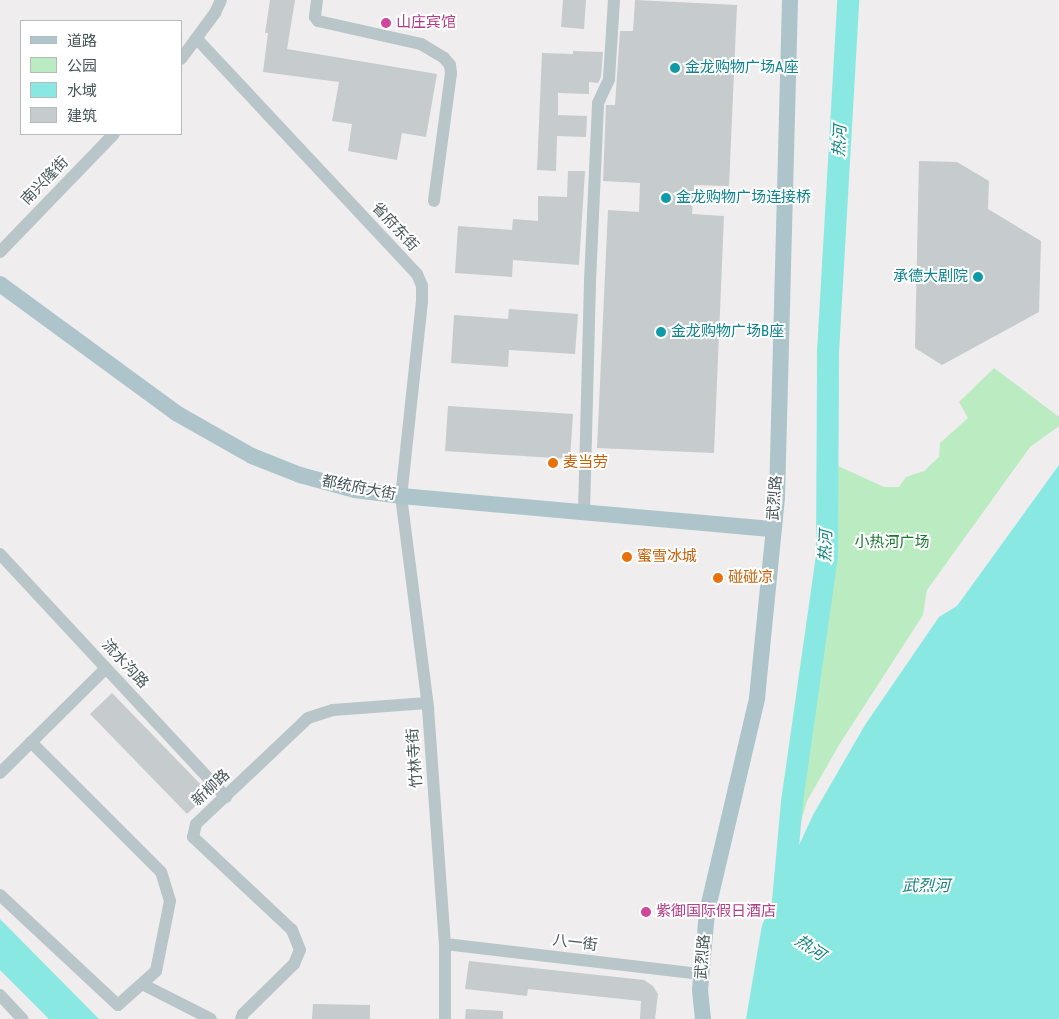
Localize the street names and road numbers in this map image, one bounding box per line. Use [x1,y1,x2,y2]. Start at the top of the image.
street label: 南兴隆街 [18,153,72,209]
street label: 省府东街 [368,199,422,255]
street label: 都统府大街 [320,472,398,504]
street label: 武烈路 [764,475,786,521]
street label: 流水沟路 [98,636,152,692]
street label: 竹林寺街 [404,727,426,789]
street label: 新柳路 [188,766,234,810]
street label: 八一街 [552,931,598,955]
street label: 武烈路 [692,934,714,980]

